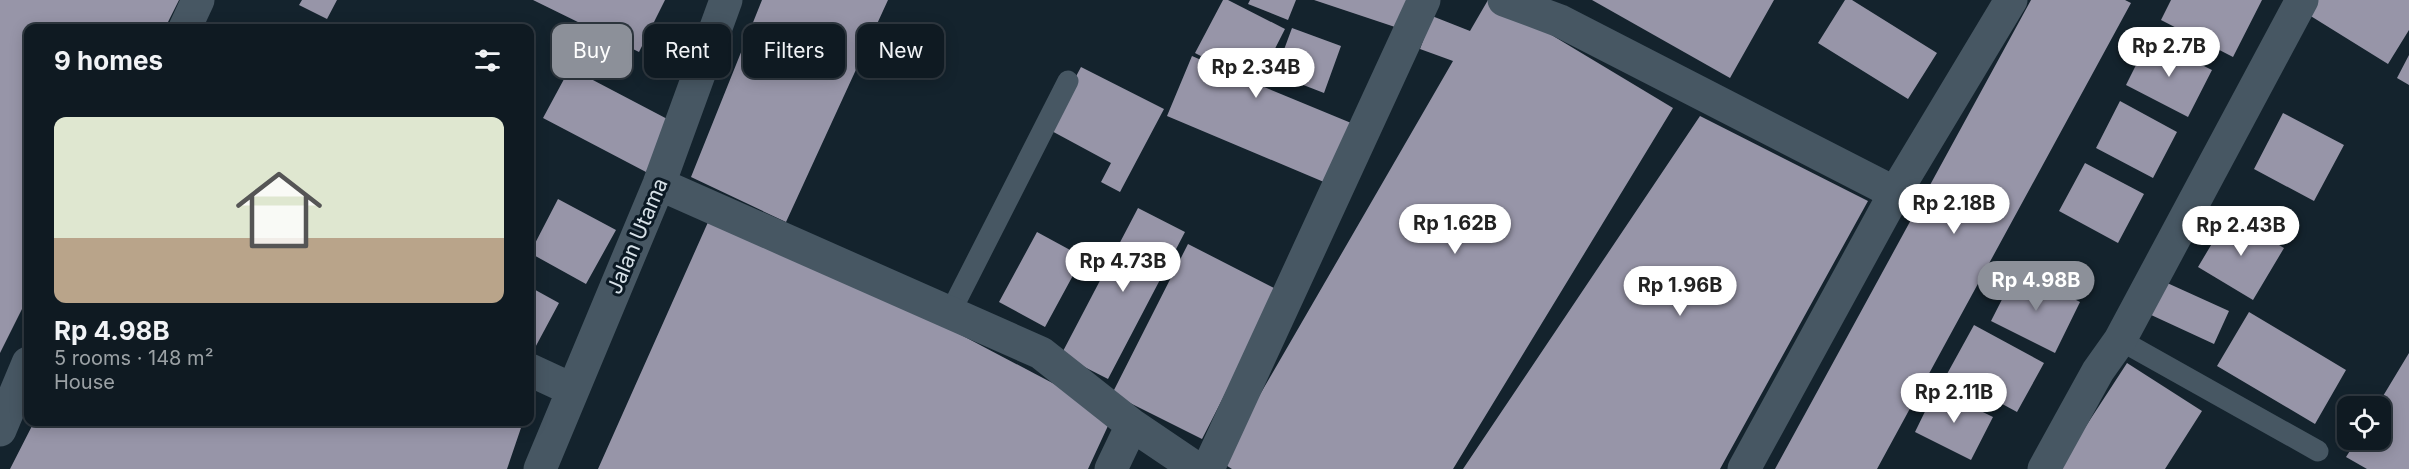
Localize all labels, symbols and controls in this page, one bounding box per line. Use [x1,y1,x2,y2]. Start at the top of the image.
chip: Buy [552,24,632,78]
chip: Rent [644,24,731,78]
chip: Filters [743,24,845,78]
chip: New [857,24,944,78]
pin: Rp 2.7B [2114,27,2224,78]
text: Rp 2.7B [2132,34,2206,58]
icon: filters [471,44,504,77]
text: 9 homes [54,45,163,76]
pin: Rp 2.34B [1194,48,1318,99]
text: Rp 2.34B [1212,55,1300,79]
icon: home [225,156,333,264]
street label: Jalan Utama [601,174,673,298]
pin: Rp 2.18B [1892,184,2016,235]
text: Rp 2.18B [1913,191,1995,215]
pin: Rp 1.62B [1393,204,1517,255]
pin: Rp 2.43B [2179,206,2303,257]
text: Rp 1.62B [1413,211,1497,235]
text: Rp 2.43B [2196,213,2286,237]
pin: Rp 4.73B [1061,242,1185,293]
text: Rp 4.73B [1080,249,1166,273]
pin: Rp 4.98B [1974,261,2098,312]
pin: Rp 1.96B [1618,266,1742,317]
text: Rp 4.98B [1992,268,2081,292]
text: Rp 1.96B [1638,273,1722,297]
text: Rp 4.98B [54,315,170,346]
text: 5 rooms · 148 m² [54,346,213,370]
text: House [54,370,115,394]
pin: Rp 2.11B [1892,373,2016,424]
text: Rp 2.11B [1915,380,1993,404]
map controls [2337,396,2391,450]
button: locate [2337,396,2391,450]

